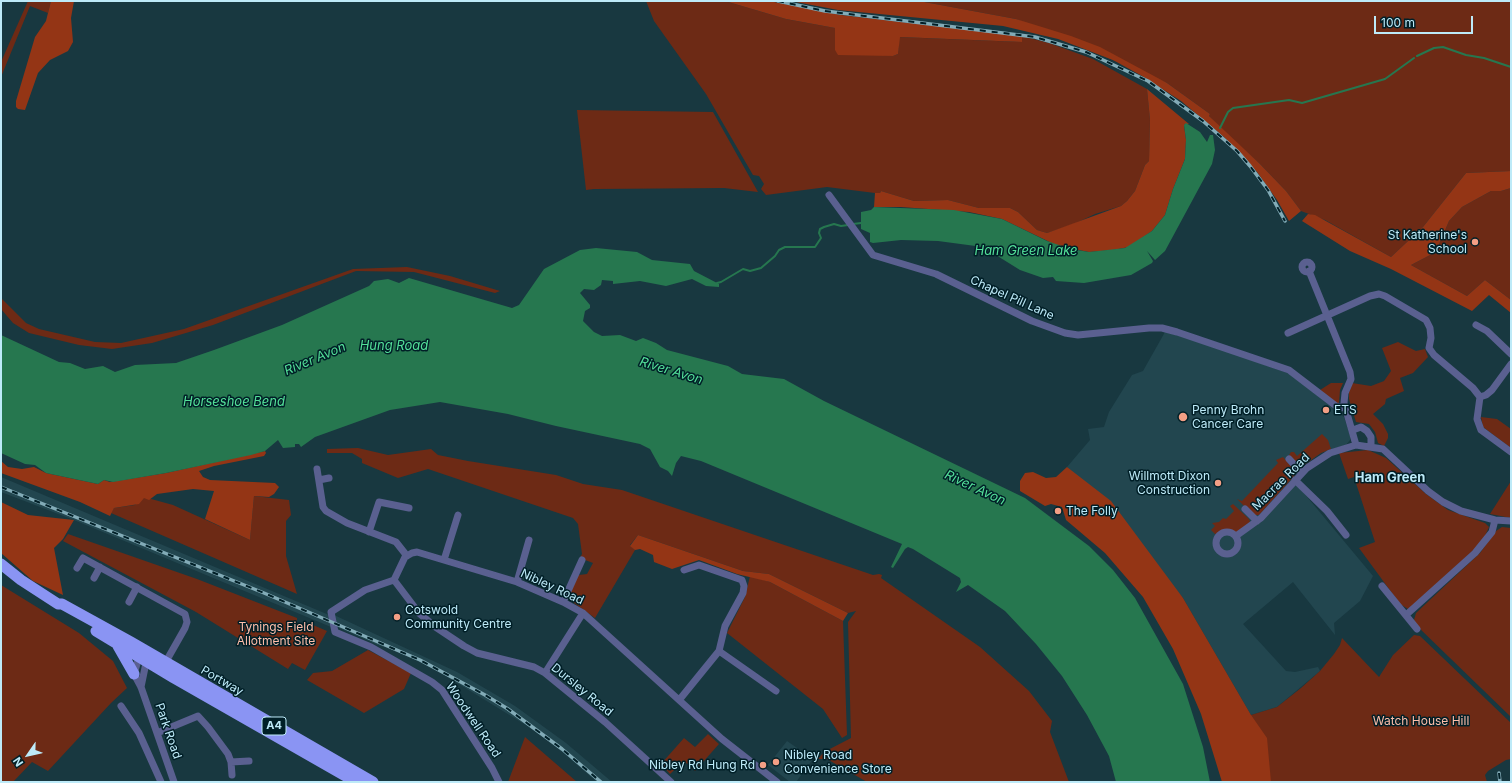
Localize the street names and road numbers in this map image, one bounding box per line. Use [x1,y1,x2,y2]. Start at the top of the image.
street label: Chapel Pill Lane [968,273,1056,323]
street label: Macrae Road [1249,450,1313,514]
street label: Nibley Road [518,566,586,608]
street label: Dursley Road [548,661,616,719]
street label: Portway [198,663,246,699]
street label: Woodwell Road [443,680,503,760]
street label: Park Road [152,701,184,761]
road number: A4 [262,717,286,735]

